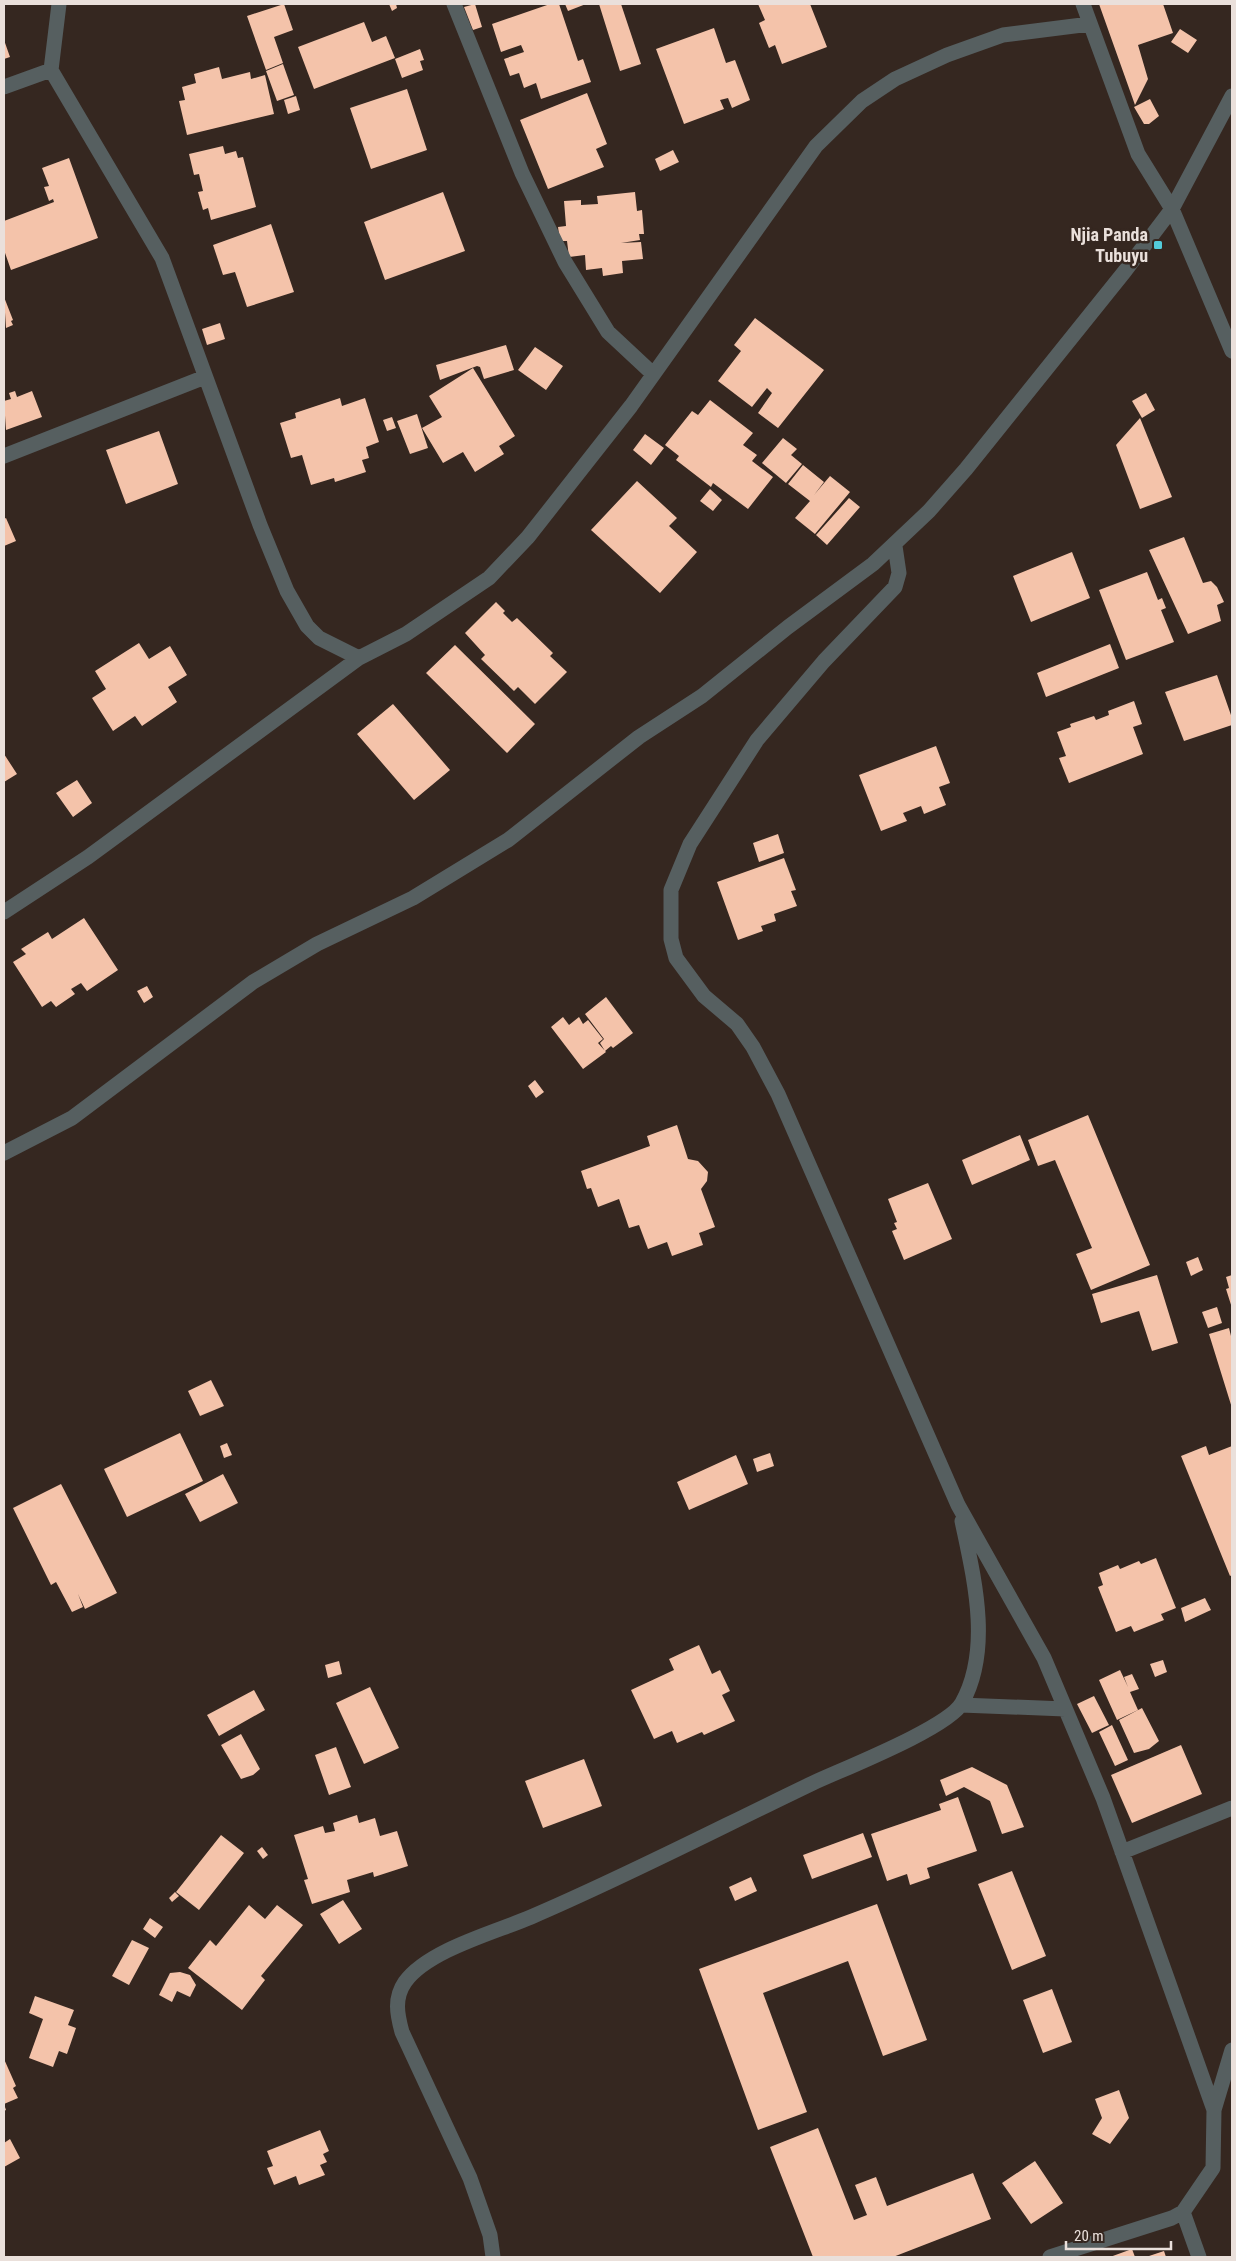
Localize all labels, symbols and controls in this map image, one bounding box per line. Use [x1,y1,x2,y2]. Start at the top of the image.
place label: Njia Panda Tubuyu [1071,224,1148,266]
marker: Njia Panda Tubuyu [1152,239,1164,251]
scale bar [1066,2218,1171,2250]
text: 20 m [1074,2227,1104,2245]

